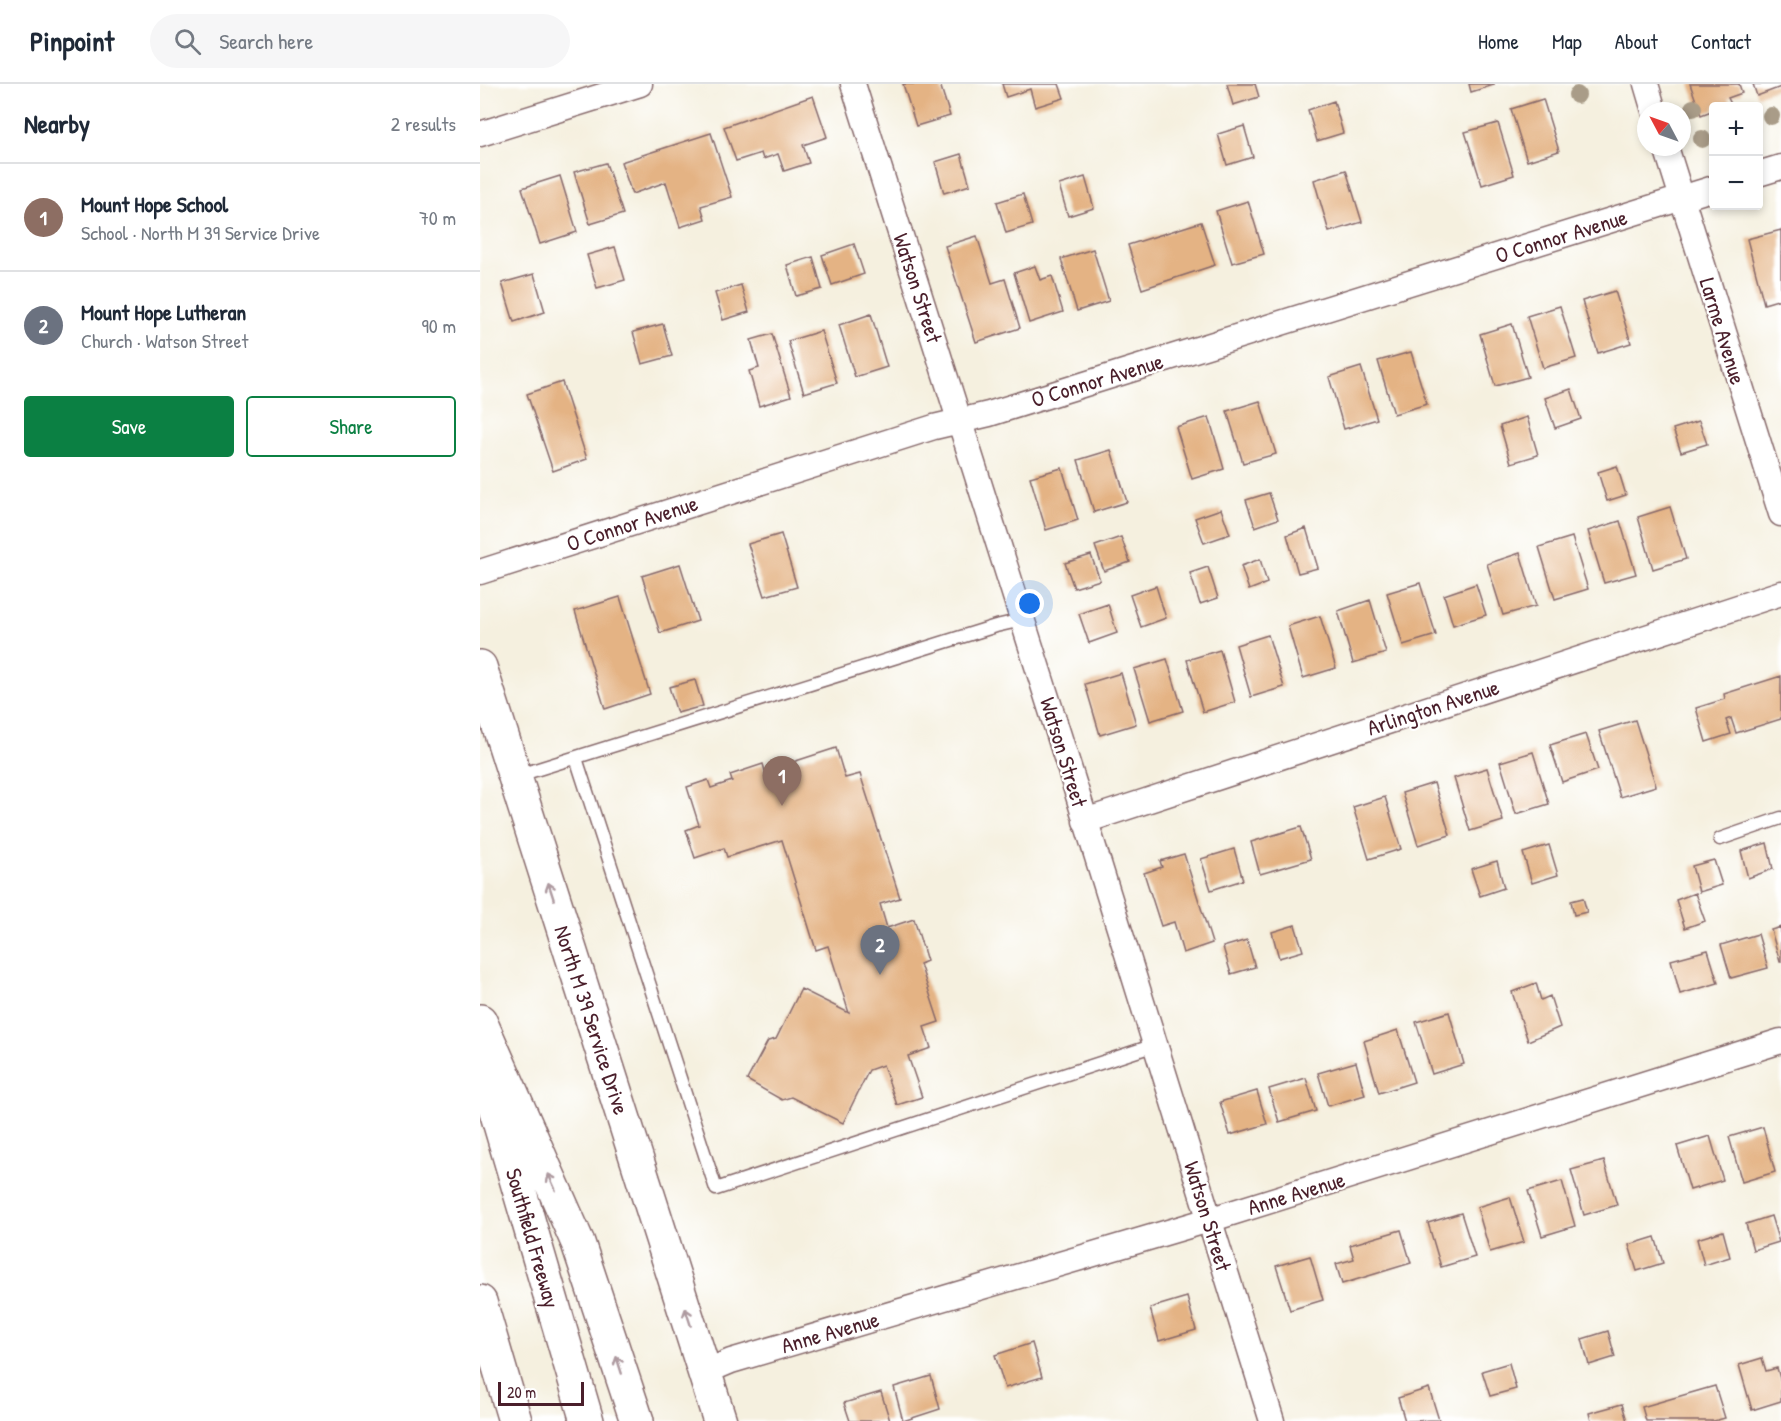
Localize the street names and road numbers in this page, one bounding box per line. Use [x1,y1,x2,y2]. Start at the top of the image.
street label: O Connor Avenue [1491,202,1631,270]
street label: Watson Street [886,229,950,347]
street label: Larme Avenue [1693,274,1753,388]
street label: O Connor Avenue [1027,346,1167,414]
street label: O Connor Avenue [563,488,702,558]
street label: Arlington Avenue [1363,671,1503,742]
street label: Watson Street [1033,693,1095,811]
street label: North M 39 Service Drive [547,922,637,1118]
street label: Watson Street [1177,1157,1239,1275]
street label: Anne Avenue [1244,1164,1349,1222]
street label: Southfield Freeway [499,1165,567,1311]
street label: Anne Avenue [778,1304,883,1360]

